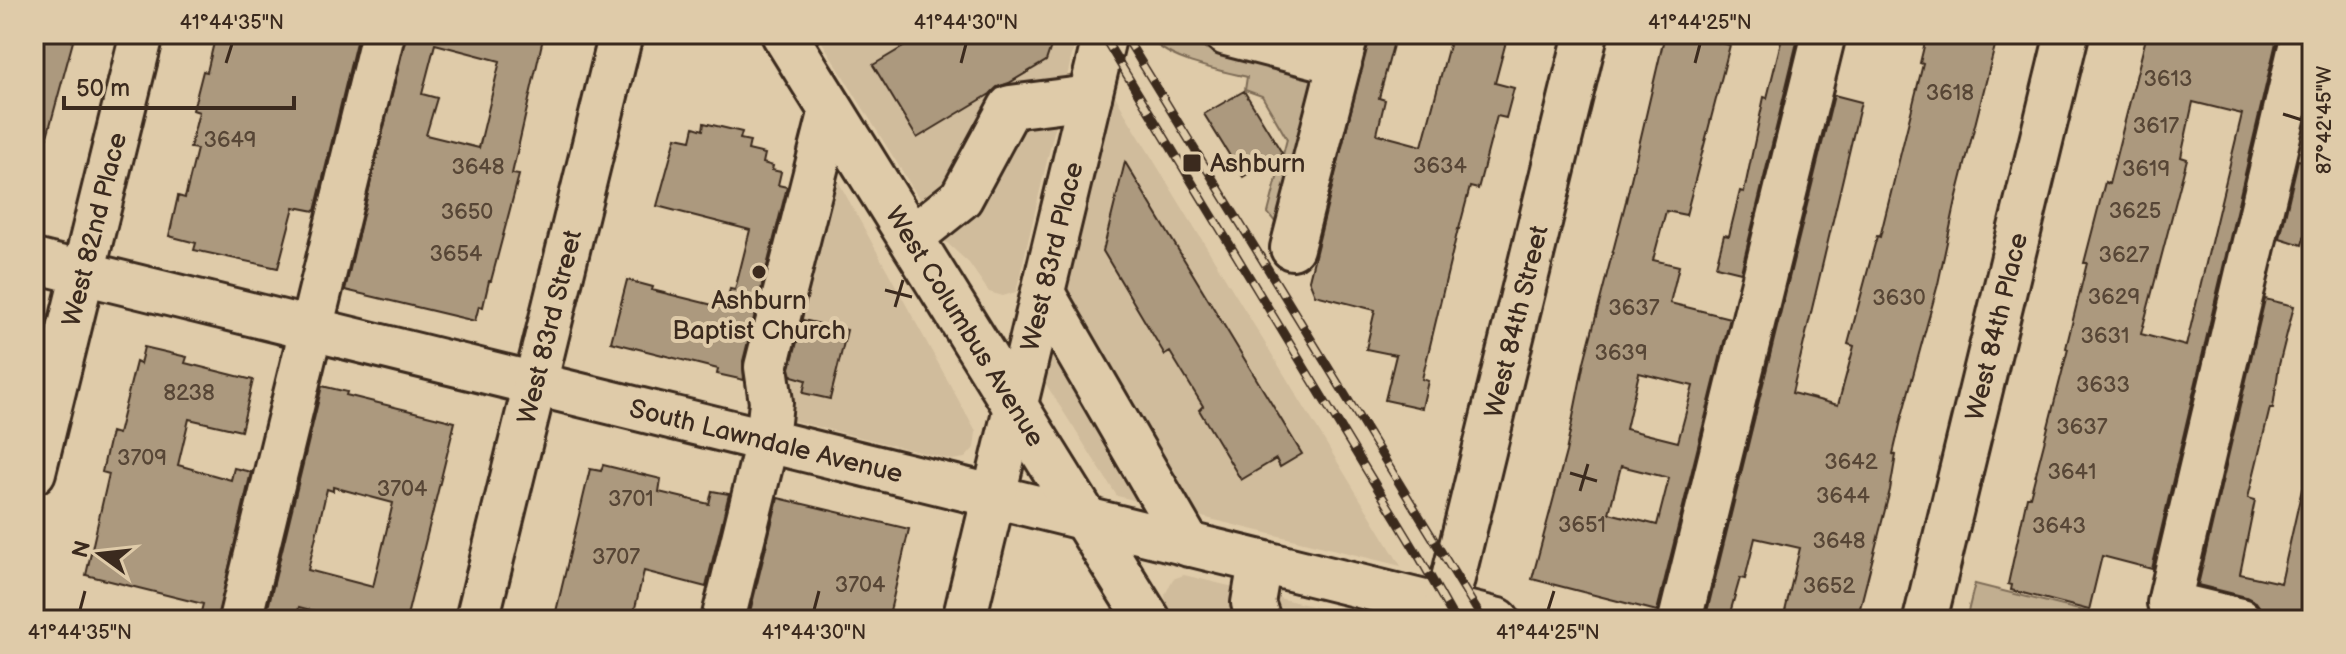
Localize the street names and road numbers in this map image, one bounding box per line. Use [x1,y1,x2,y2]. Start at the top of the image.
street label: West 82nd Place [56,129,134,330]
street label: West 83rd Place [1015,159,1091,354]
street label: West Columbus Avenue [878,201,1050,453]
street label: West 84th Street [1479,222,1556,421]
street label: West 83rd Street [512,227,589,427]
street label: West 84th Place [1960,230,2035,424]
street label: South Lawndale Avenue [626,394,906,490]

